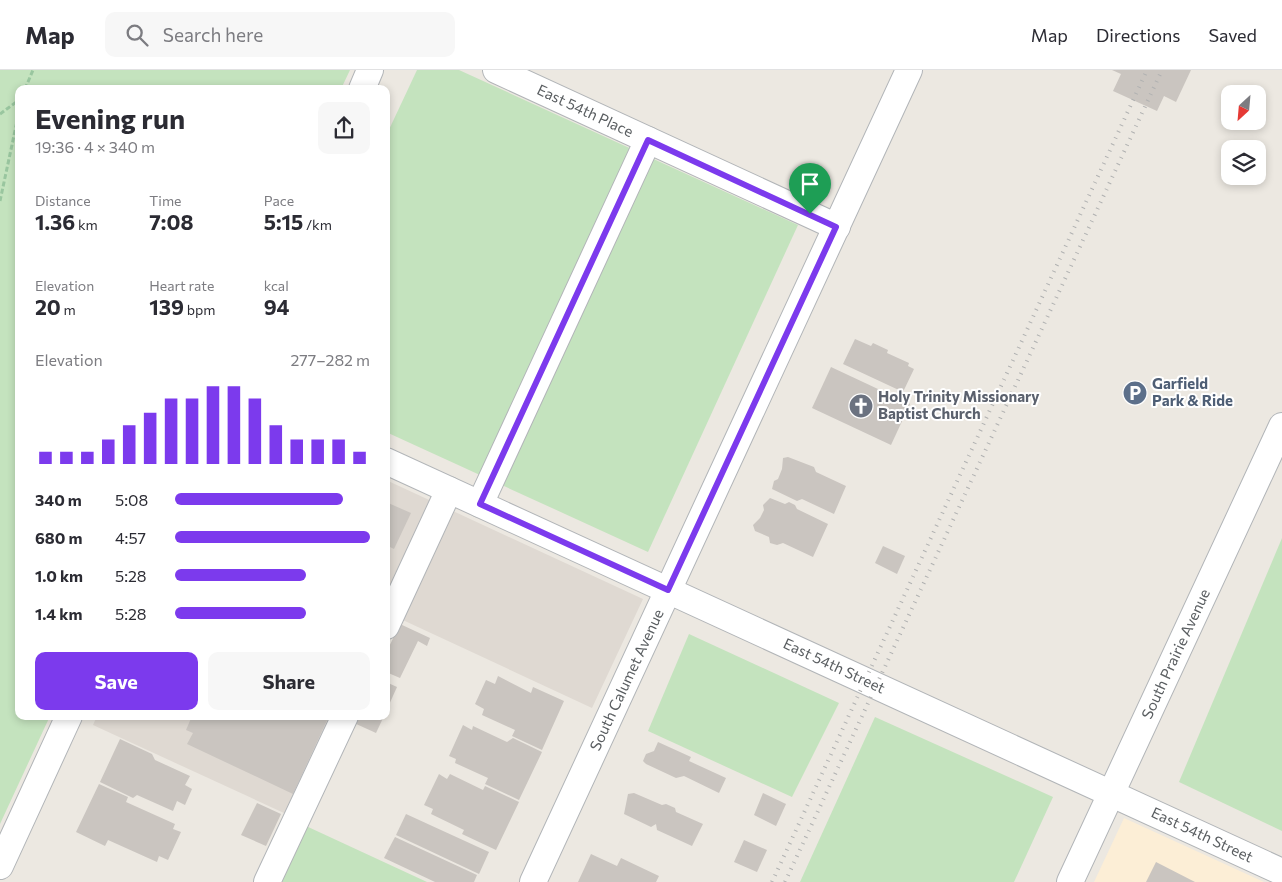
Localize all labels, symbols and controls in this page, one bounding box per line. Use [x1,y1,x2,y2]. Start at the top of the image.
search box [105,12,455,57]
text: Map [25,20,75,49]
icon: search [123,21,151,49]
text: Search here [163,23,263,46]
text: Map [1031,24,1068,46]
text: Directions [1096,24,1180,46]
text: Saved [1208,24,1257,46]
street label: East 54th Place [534,80,637,140]
north arrow [1221,85,1266,130]
map controls [1221,85,1266,185]
text: Evening run [35,101,185,135]
button: share [318,102,370,154]
text: 19:36 · 4 × 340 m [35,137,155,156]
button: layers [1221,140,1266,185]
pin [789,163,831,214]
icon: arrive [796,170,824,198]
text: Distance [35,192,91,209]
text: Time [149,192,182,209]
text: Pace [264,192,294,209]
text: 1.36 [35,209,75,234]
text: 7:08 [149,209,193,234]
text: 5:15 [264,209,303,234]
text: km [75,216,98,233]
text: /km [303,216,332,233]
text: Elevation [35,277,94,294]
text: Heart rate [149,277,214,294]
text: kcal [264,277,289,294]
text: 20 [35,294,61,319]
text: 139 [149,294,184,319]
text: 94 [264,294,290,319]
text: m [61,301,76,318]
text: bpm [184,301,216,318]
text: Elevation [35,350,103,369]
text: 277–282 m [290,350,370,369]
place label: Garfield Park & Ride [1152,374,1233,409]
parking icon: Garfield Park & Ride [1122,380,1148,406]
place label: Holy Trinity Missionary Baptist Church [878,387,1040,422]
church icon: Holy Trinity Missionary Baptist Church [848,393,874,419]
text: 340 m [35,490,82,509]
text: 5:08 [115,490,148,509]
text: 680 m [35,528,82,547]
text: 4:57 [115,528,146,547]
text: 1.0 km [35,566,83,585]
text: 5:28 [115,566,147,585]
street label: South Prairie Avenue [1137,586,1213,721]
text: 1.4 km [35,604,82,623]
text: 5:28 [115,604,147,623]
street label: South Calumet Avenue [585,606,667,753]
street label: East 54th Street [781,634,888,697]
button: Save [35,652,198,710]
button: Share [208,652,370,710]
street label: East 54th Street [1149,803,1256,866]

